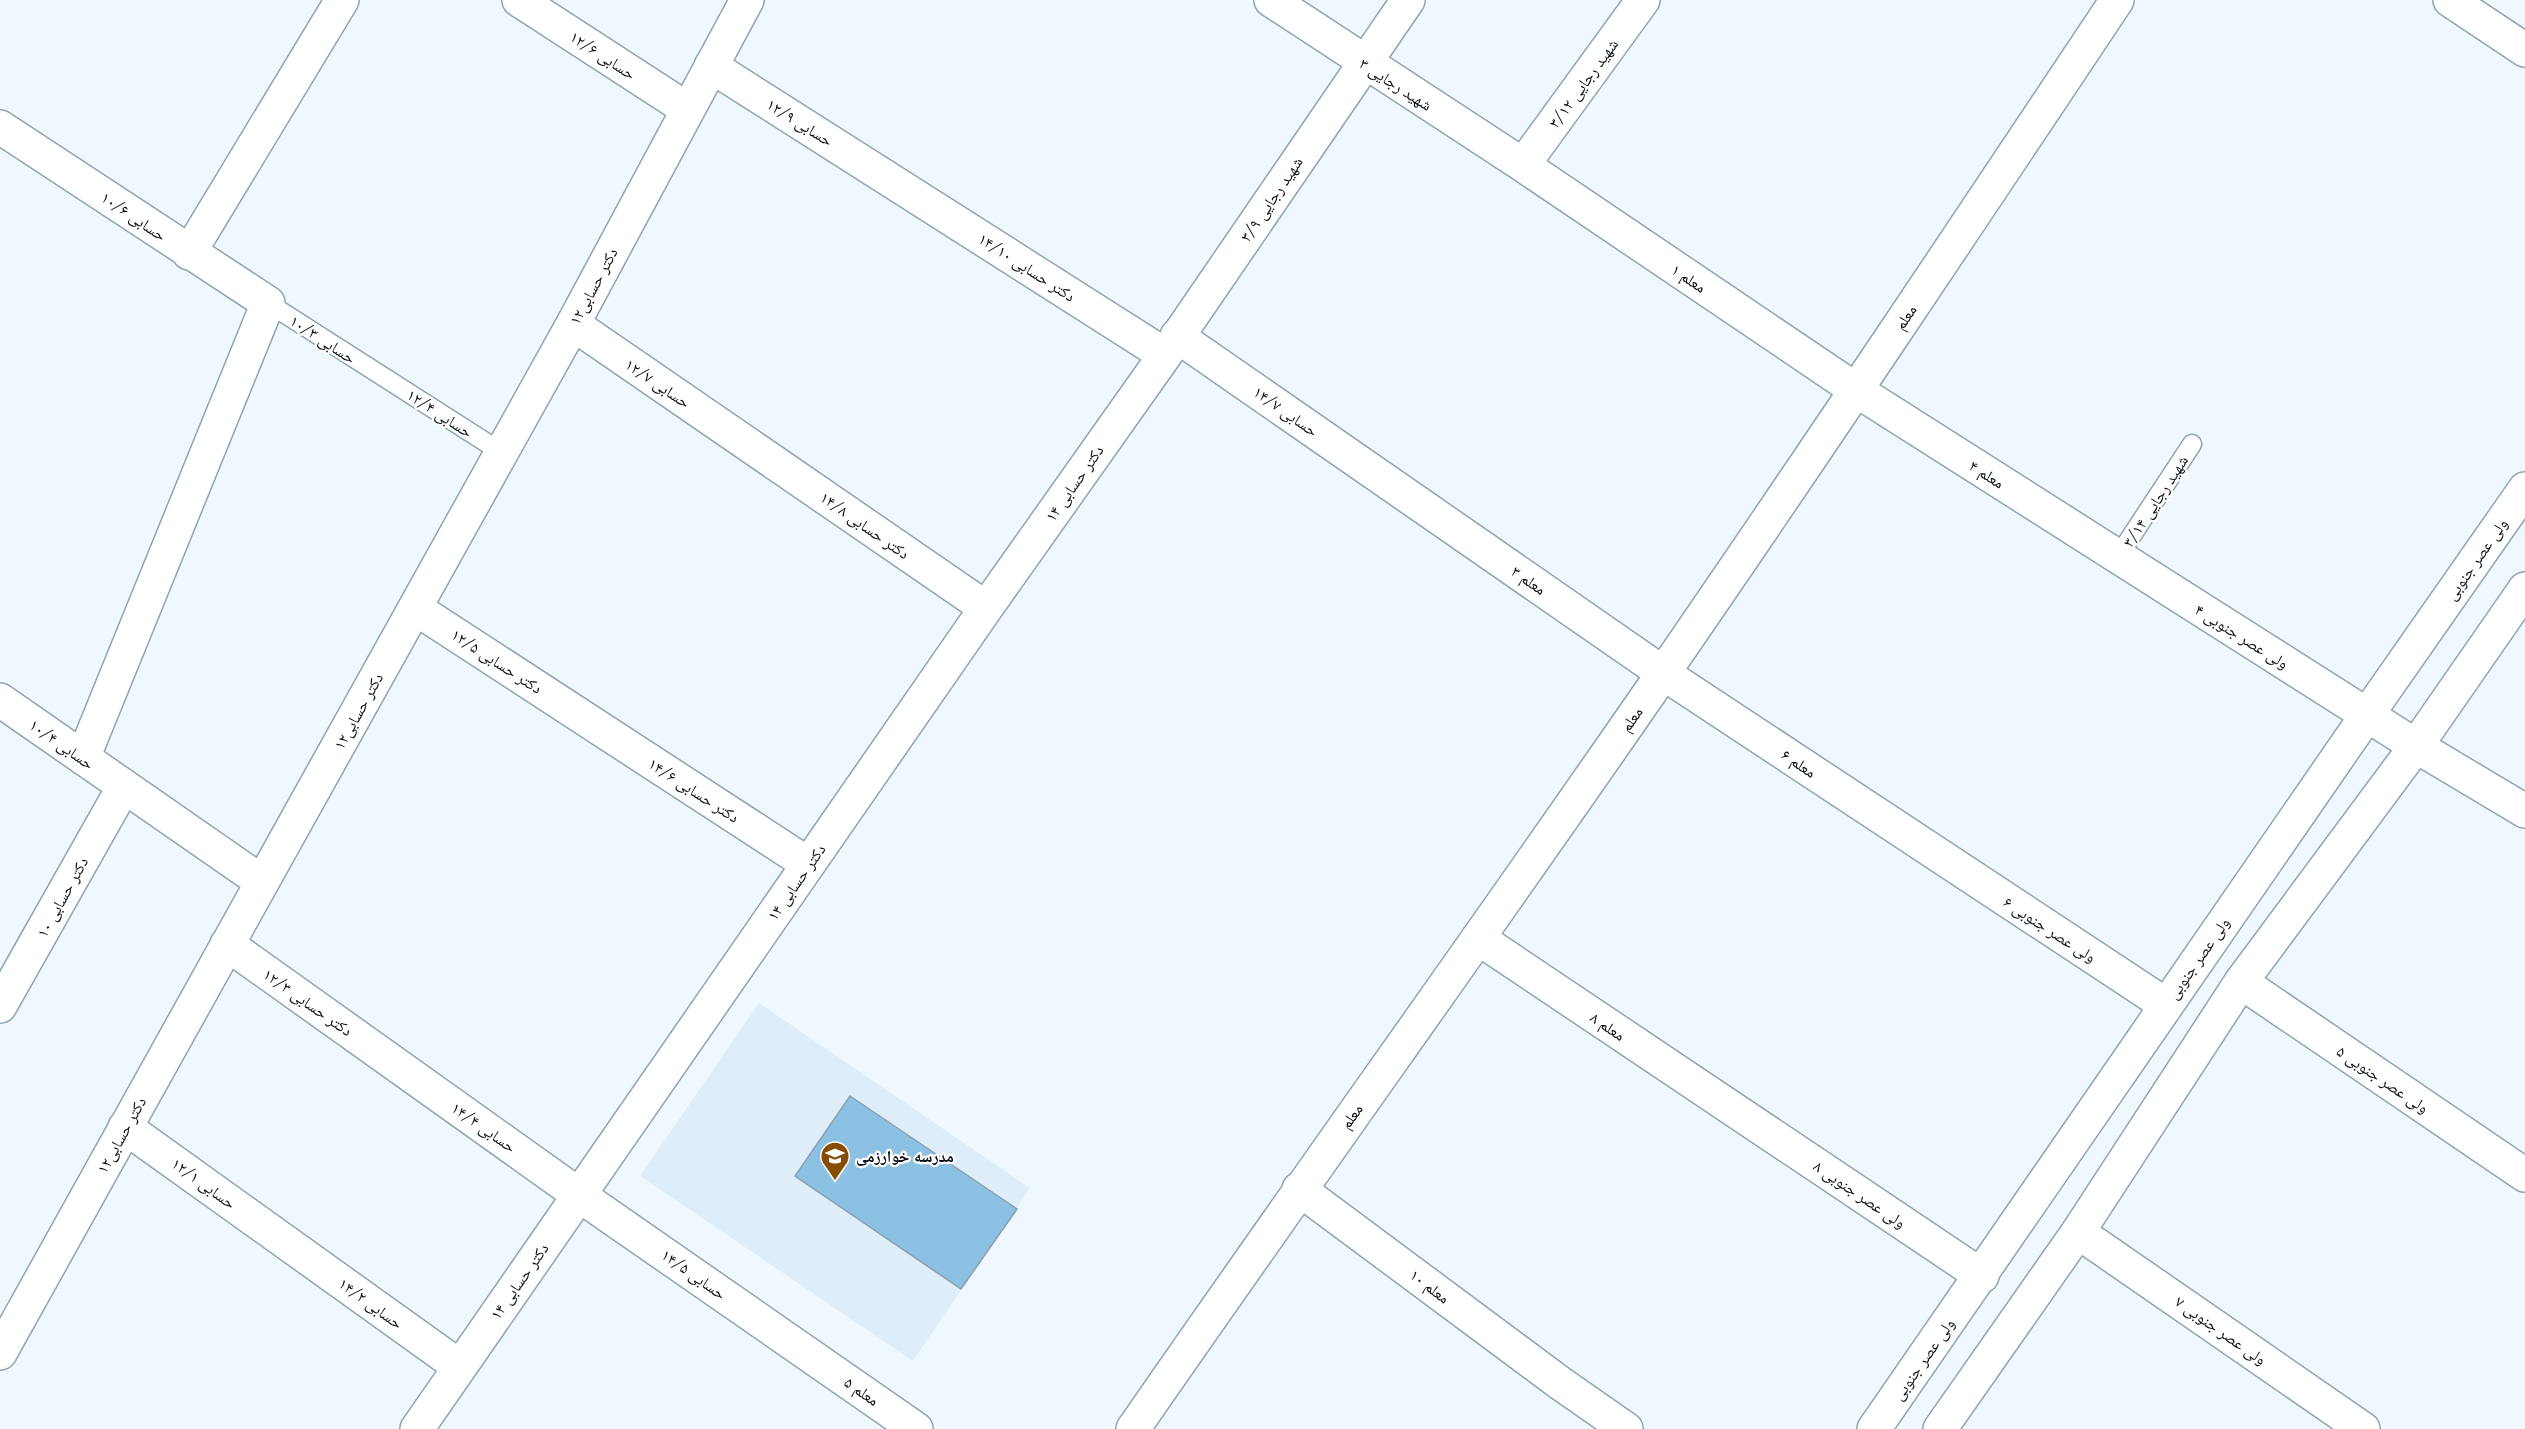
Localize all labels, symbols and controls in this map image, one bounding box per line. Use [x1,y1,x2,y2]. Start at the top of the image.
street label: حسابی ۱۲/۶ [566,26,640,85]
street label: شهید رجایی ۳/۱۲ [1544,34,1623,132]
street label: شهید رجایی ۳ [1355,53,1436,116]
street label: حسابی ۱۲/۹ [763,94,837,151]
street label: شهید رجایی ۳/۹ [1235,153,1308,246]
street label: حسابی ۱۰/۶ [97,187,170,246]
street label: دکتر حسابی ۱۴/۱۰ [974,228,1079,307]
street label: دکتر حسابی۱۲ [564,244,623,328]
street label: معلم ۱ [1667,259,1710,298]
street label: معلم [1889,301,1921,334]
street label: حسابی ۱۰/۳ [286,310,360,369]
street label: حسابی ۱۲/۷ [621,354,694,413]
street label: حسابی ۱۴/۷ [1249,381,1322,441]
street label: حسابی ۱۲/۴ [403,384,477,443]
street label: دکتر حسابی ۱۴ [1040,441,1108,526]
street label: شهید رجایی ۳/۱۴ [2118,451,2193,551]
street label: معلم ۴ [1965,455,2008,494]
street label: دکتر حسابی ۱۴/۸ [816,487,913,564]
street label: ولی عصر جنوبی [2440,514,2512,604]
street label: معلم ۳ [1507,561,1550,600]
street label: ولی عصر جنوبی ۴ [2191,599,2293,674]
street label: دکتر حسابی ۱۲/۵ [447,624,546,699]
street label: دکتر حسابی۱۲ [329,669,388,753]
street label: معلم [1615,702,1648,736]
street label: حسابی ۱۰/۴ [25,714,98,774]
street label: معلم ۶ [1777,744,1820,783]
street label: دکتر حسابی ۱۴/۶ [644,753,743,828]
street label: دکتر حسابی ۱۴ [762,840,830,925]
street label: دکتر حسابی ۱۰ [32,853,93,941]
street label: ولی عصر جنوبی ۶ [1999,892,2100,967]
street label: ولی عصر جنوبی [2162,913,2234,1003]
street label: دکتر حسابی ۱۲/۳ [259,964,356,1041]
street label: معلم ۸ [1586,1007,1629,1046]
street label: ولی عصر جنوبی ۵ [2333,1041,2433,1118]
street label: دکتر حسابی۱۲ [92,1093,151,1177]
street label: حسابی ۱۴/۴ [447,1097,520,1157]
street label: معلم [1335,1099,1368,1133]
school or university icon: مدرسه خوارزمی [819,1140,851,1182]
place label: مدرسه خوارزمی [856,1146,954,1166]
street label: حسابی ۱۲/۱ [167,1153,240,1214]
street label: ولی عصر جنوبی ۸ [1810,1156,1910,1233]
street label: دکتر حسابی ۱۴ [485,1239,553,1324]
street label: حسابی ۱۴/۵ [657,1244,730,1304]
street label: معلم ۱۰ [1405,1264,1454,1308]
street label: حسابی ۱۴/۲ [334,1273,407,1334]
street label: ولی عصر جنوبی ۷ [2171,1291,2271,1370]
street label: ولی عصر جنوبی [1887,1314,1959,1404]
street label: معلم ۵ [840,1372,883,1411]

